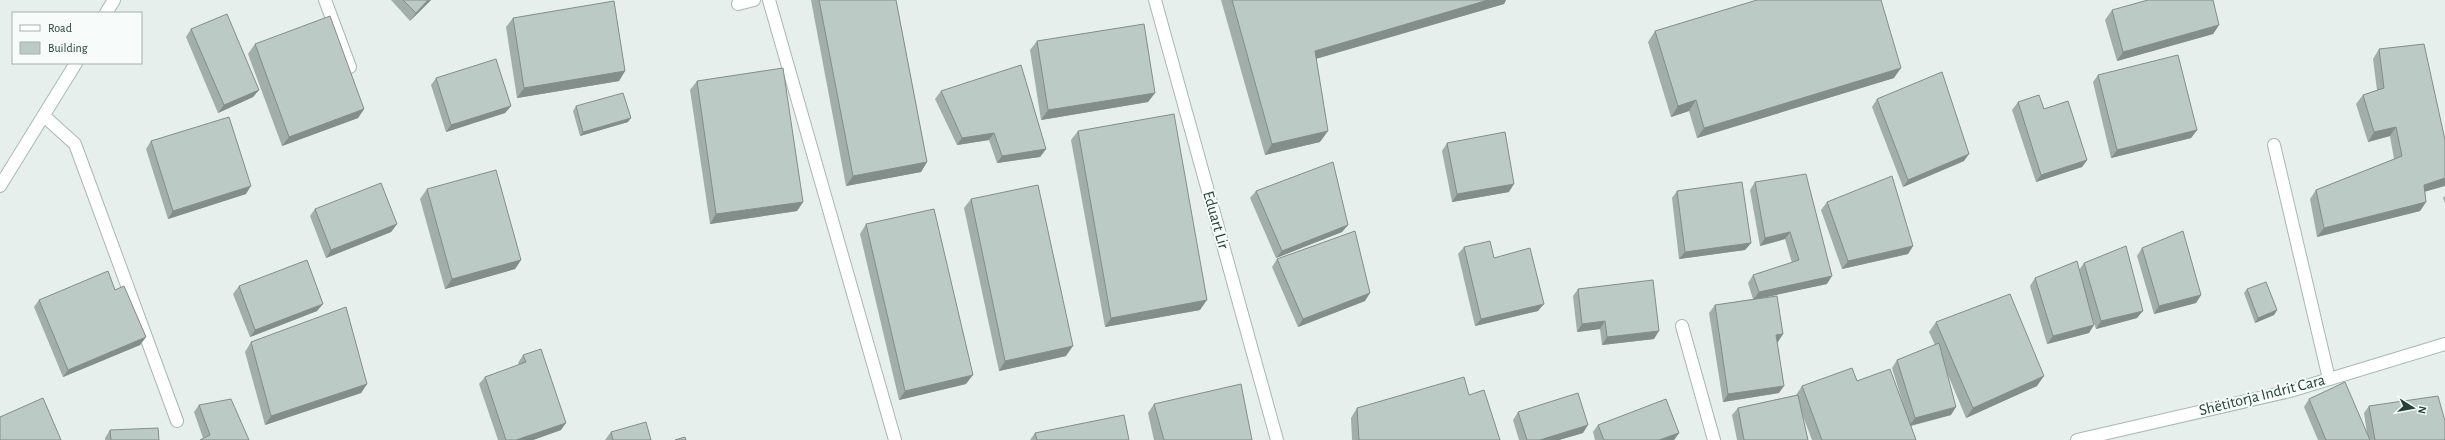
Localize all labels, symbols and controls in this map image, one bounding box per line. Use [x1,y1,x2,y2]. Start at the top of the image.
legend [12,12,142,64]
text: Road [48,22,72,34]
text: Building [48,42,88,54]
street label: Eduart Lir [1200,189,1232,252]
street label: Shëtitorja Indrit Cara [2197,372,2327,419]
north arrow [2393,388,2433,428]
text: N [2416,405,2428,415]

